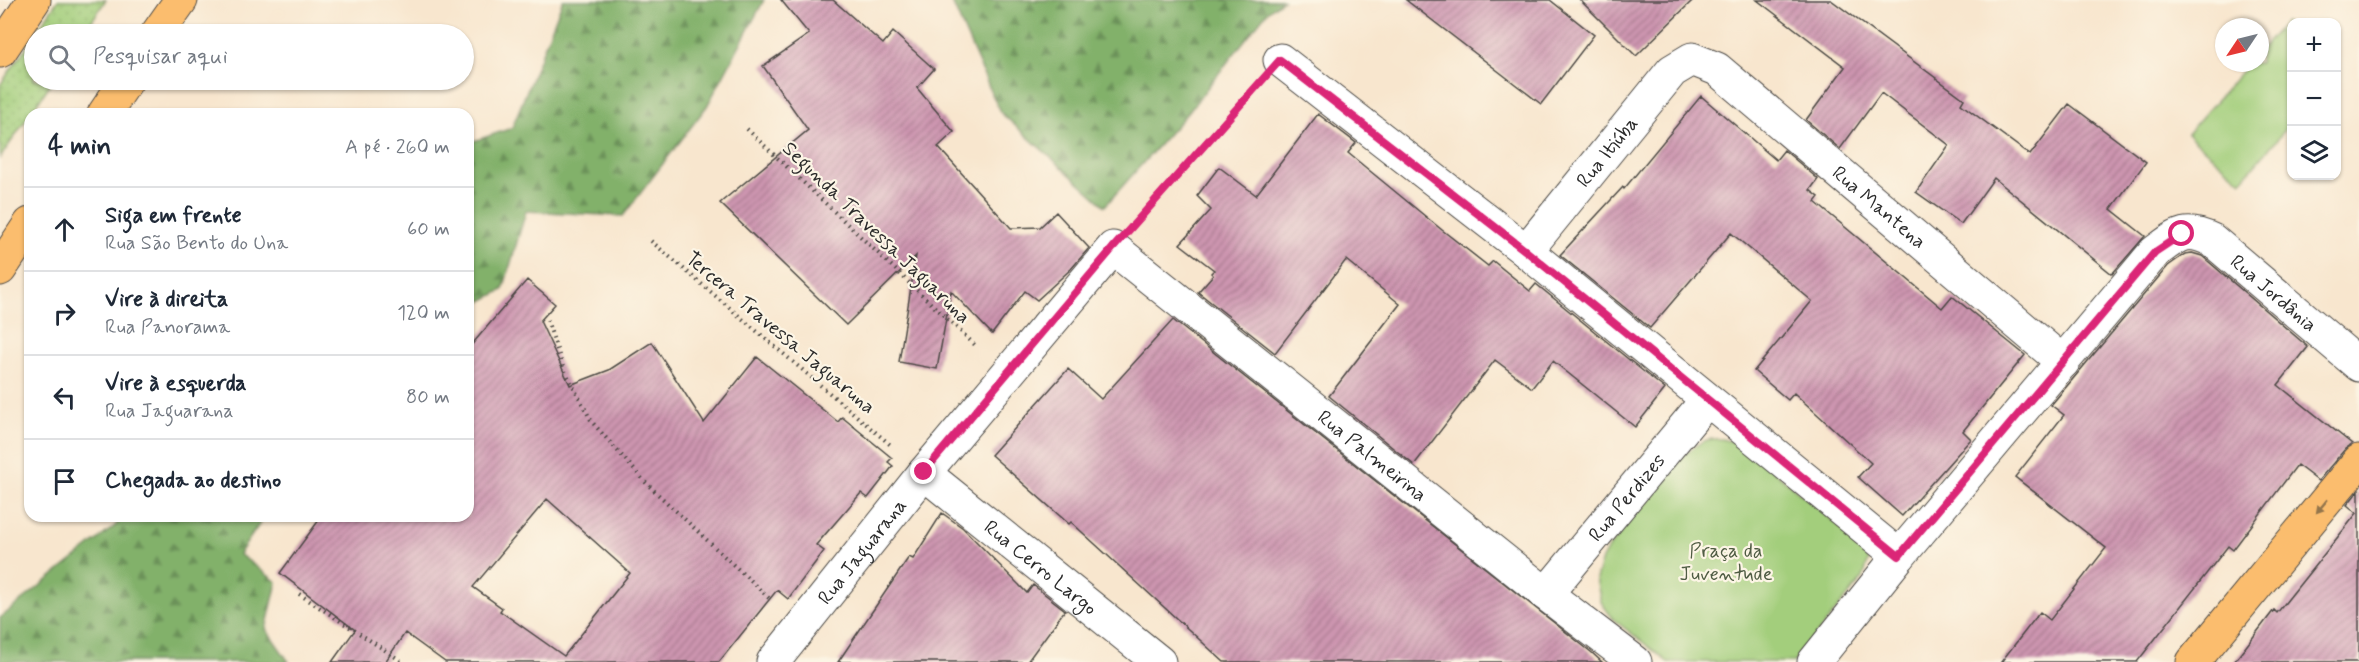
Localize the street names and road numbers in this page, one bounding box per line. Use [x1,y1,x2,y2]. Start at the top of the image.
street label: Rua Itiúba [1571,111,1645,194]
street label: Segunda Travessa Jaguaruna [775,136,976,332]
street label: Rua Mantena [1826,160,1931,255]
street label: Tercera Travessa Jaguaruna [678,246,881,422]
street label: Rua Jordânia [2224,249,2322,339]
street label: Rua Palmeirina [1311,404,1432,509]
street label: Rua Perdizes [1583,448,1672,548]
street label: Rua Jaguarana [812,493,914,611]
street label: Rua Cerro Largo [978,514,1102,622]

